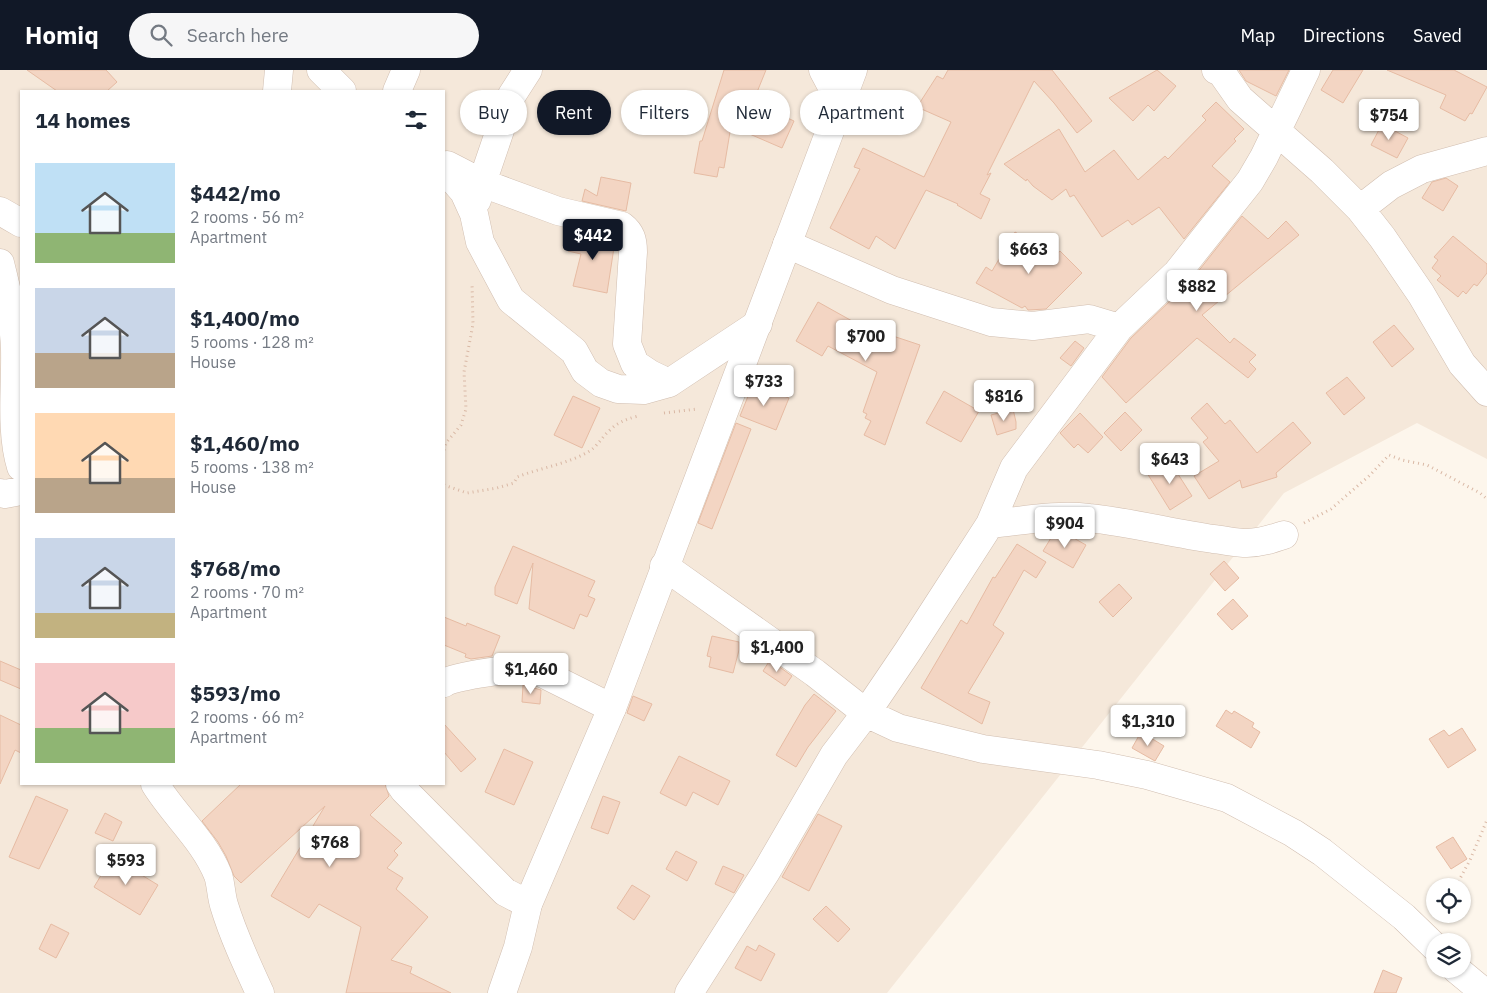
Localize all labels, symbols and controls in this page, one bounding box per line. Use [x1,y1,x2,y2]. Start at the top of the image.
search box [129,13,479,58]
text: Homiq [25,19,99,51]
icon: search [147,21,175,49]
text: Search here [187,23,289,47]
text: Map [1240,24,1275,47]
text: Directions [1303,24,1385,47]
text: Saved [1413,24,1462,47]
chip: Buy [460,90,527,135]
chip: Rent [537,90,611,135]
chip: Filters [621,90,708,135]
chip: New [718,90,790,135]
chip: Apartment [800,90,923,135]
pin: $754 [1359,98,1419,141]
text: $754 [1370,105,1408,125]
text: 14 homes [35,106,131,134]
icon: filters [402,106,430,134]
text: $442/mo [190,179,281,207]
icon: home [75,183,135,243]
text: 2 rooms · 56 m² [190,207,304,227]
pin: $442 [563,218,623,261]
text: $442 [574,225,612,245]
text: Apartment [190,227,267,247]
pin: $663 [999,232,1059,275]
text: $663 [1010,239,1048,259]
pin: $882 [1167,270,1227,312]
text: $882 [1178,276,1216,296]
text: $1,400/mo [190,304,300,332]
icon: home [75,308,135,368]
pin: $700 [836,320,896,362]
text: $700 [847,326,885,346]
text: 5 rooms · 128 m² [190,332,314,352]
text: House [190,352,236,372]
pin: $733 [734,364,794,407]
text: $733 [745,371,783,391]
pin: $816 [974,380,1034,422]
text: $816 [985,386,1023,406]
text: $1,460/mo [190,429,300,457]
icon: home [75,433,135,493]
pin: $643 [1140,442,1200,485]
text: $643 [1151,449,1189,469]
text: 5 rooms · 138 m² [190,457,314,477]
text: House [190,477,236,497]
pin: $904 [1035,506,1095,549]
text: $904 [1046,513,1084,533]
text: $768/mo [190,554,281,582]
icon: home [75,558,135,618]
text: 2 rooms · 70 m² [190,582,304,602]
text: Apartment [190,602,267,622]
pin: $1,400 [736,630,818,673]
text: $1,400 [751,637,803,657]
pin: $1,460 [490,652,572,695]
text: $1,460 [505,659,557,679]
text: $593/mo [190,679,281,707]
icon: home [75,683,135,743]
pin: $1,310 [1107,704,1189,747]
text: 2 rooms · 66 m² [190,707,304,727]
text: $1,310 [1122,711,1174,731]
text: Apartment [190,727,267,747]
pin: $768 [300,826,360,868]
text: $768 [311,832,349,852]
pin: $593 [96,844,156,886]
text: $593 [107,850,145,870]
map controls [1426,878,1471,978]
button: locate [1426,878,1471,923]
button: layers [1426,933,1471,978]

